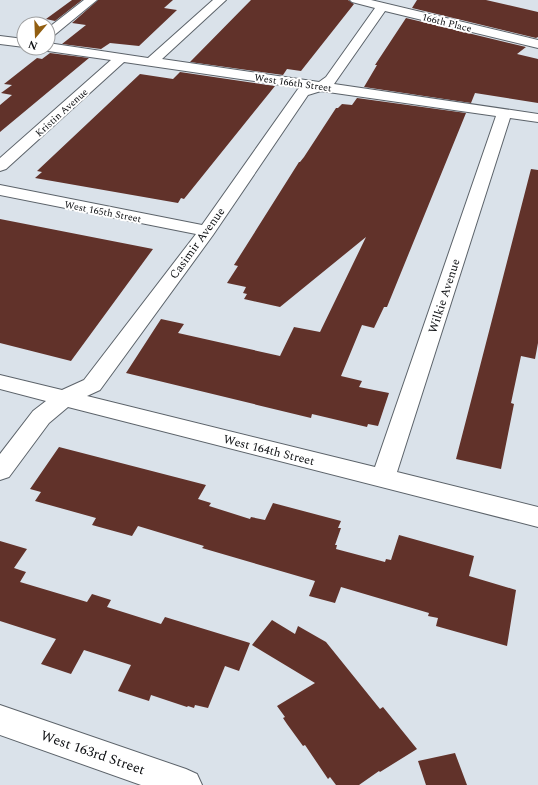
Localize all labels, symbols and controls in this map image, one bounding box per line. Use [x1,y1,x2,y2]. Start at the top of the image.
street label: 166th Place [420,9,473,37]
north arrow [16,16,56,56]
text: N [26,35,40,54]
street label: West 166th Street [253,70,333,96]
street label: Kristin Avenue [32,84,92,141]
street label: West 165th Street [63,197,143,227]
street label: Casimir Avenue [165,203,230,283]
street label: Wilkie Avenue [423,256,466,336]
street label: West 164th Street [221,430,316,471]
street label: West 163rd Street [38,725,148,780]

